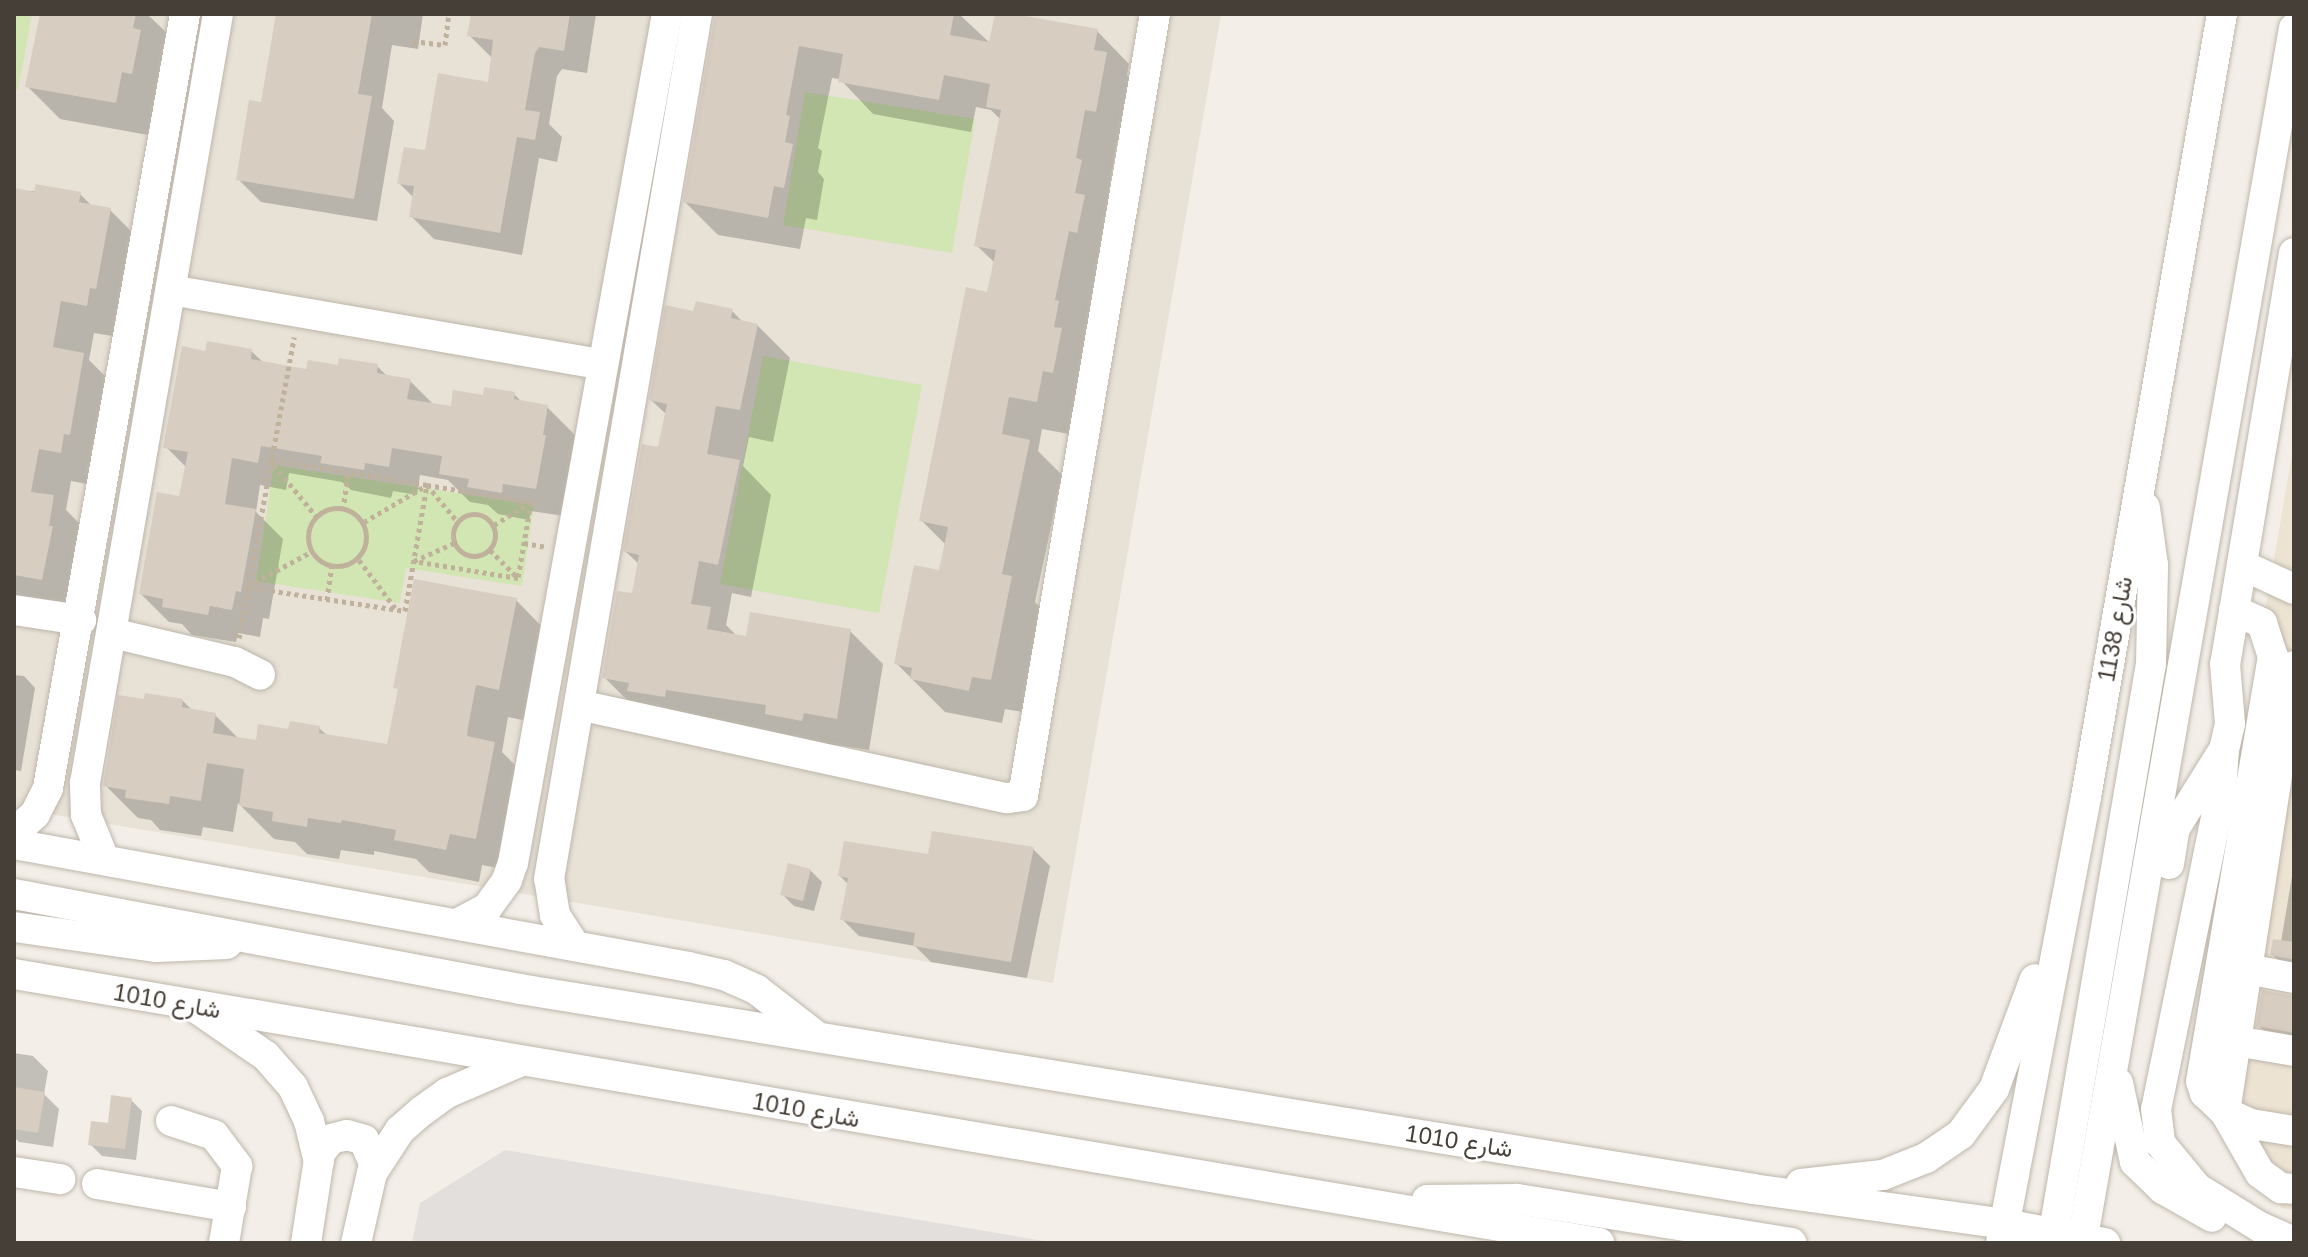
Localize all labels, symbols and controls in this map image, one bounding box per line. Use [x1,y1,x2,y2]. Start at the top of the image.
street label: شارع 1138 [2092,574,2138,684]
street label: شارع 1010 [111,977,223,1025]
street label: شارع 1010 [750,1086,862,1134]
street label: شارع 1010 [1403,1118,1515,1164]

